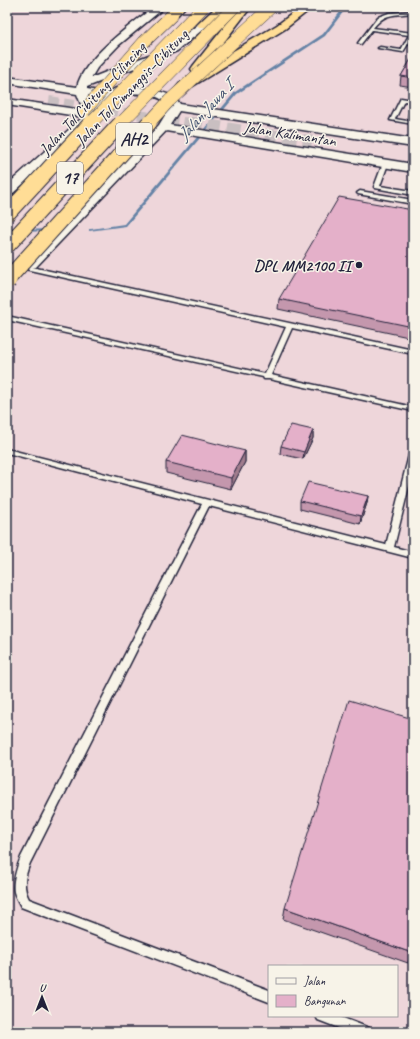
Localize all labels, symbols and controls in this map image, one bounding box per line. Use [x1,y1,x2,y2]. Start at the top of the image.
street label: Jalan Tol Cimanggis–Cibitung [70,24,194,151]
street label: Jalan Tol Cibitung–Cilincing [35,37,151,160]
water label: Jalan Jawa I [172,72,242,146]
street label: Jalan Kalimantan [241,117,338,151]
road number: AH2 [116,123,152,155]
road number: 17 [57,162,83,194]
place label: DPL MM2100 II [254,256,354,276]
marker: DPL MM2100 II [354,260,364,270]
legend [268,965,398,1017]
text: Jalan [303,973,326,989]
north arrow [22,977,62,1017]
text: U [39,980,47,994]
text: Bangunan [304,993,346,1009]

